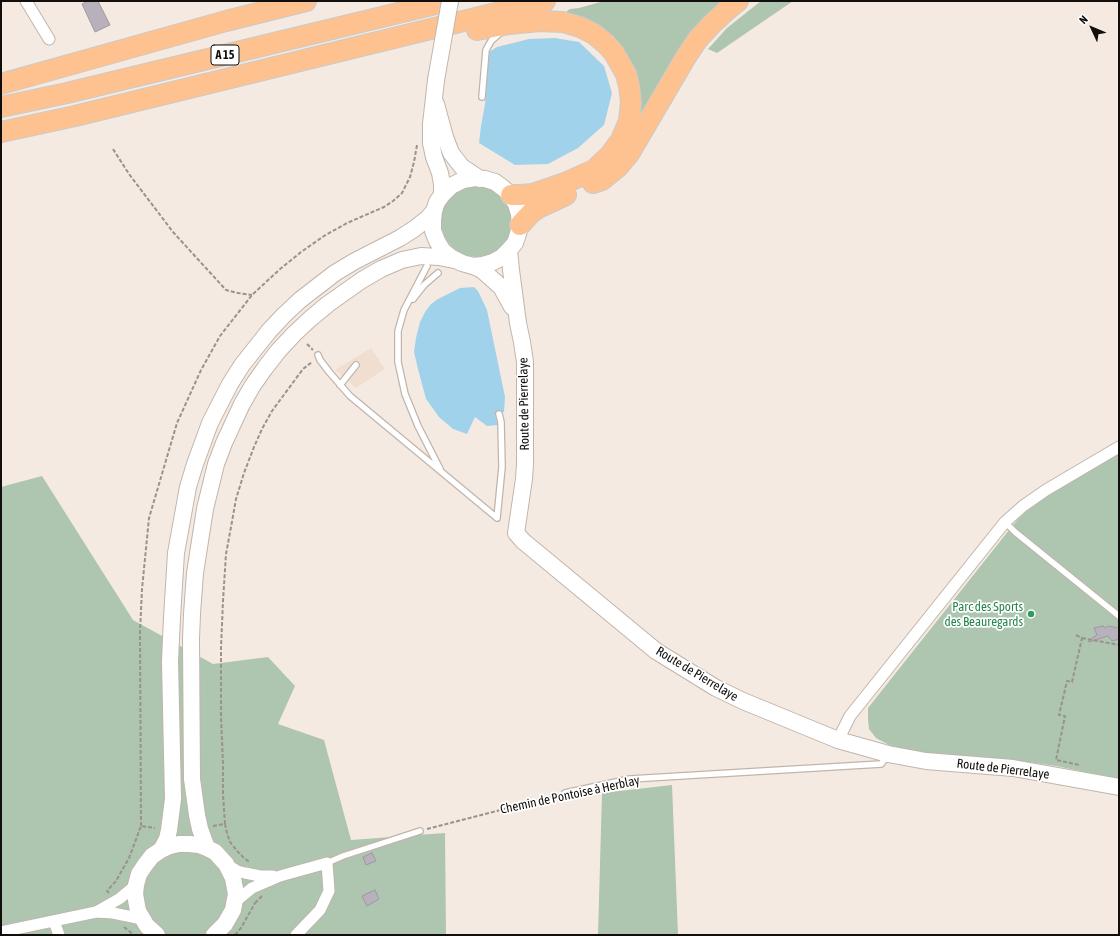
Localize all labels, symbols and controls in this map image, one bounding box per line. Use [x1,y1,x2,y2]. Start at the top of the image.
north arrow [1072,8,1112,48]
text: N [1077,13,1090,26]
road number: A 15 [211,45,239,65]
street label: Route de Pierrelaye [515,357,533,451]
place label: Parc des Sports des Beauregards [944,599,1023,630]
marker: Parc des Sports des Beauregards [1026,609,1036,619]
street label: Route de Pierrelaye [653,643,741,705]
street label: Route de Pierrelaye [956,756,1050,782]
street label: Chemin de Pontoise à Herblay [499,773,641,817]

